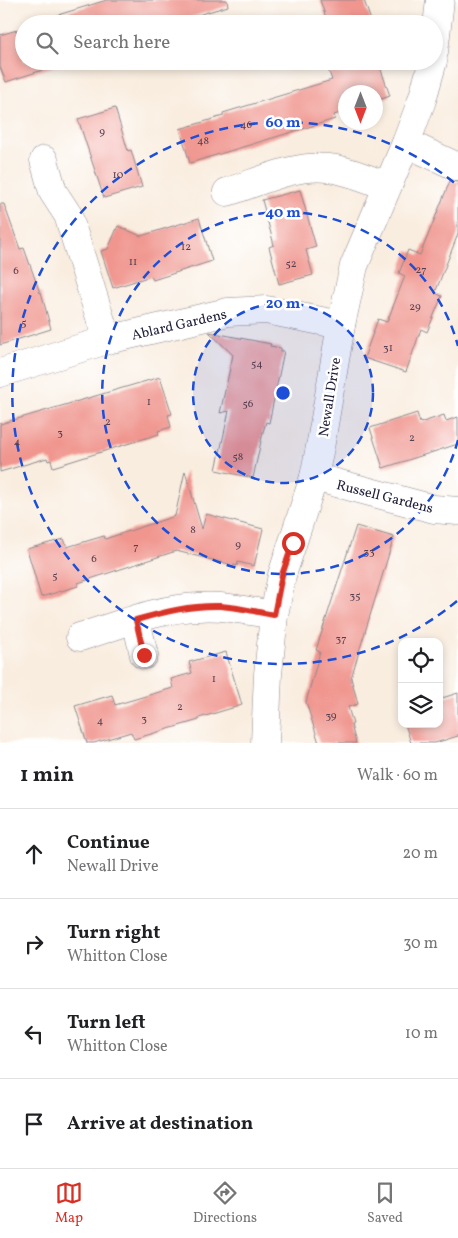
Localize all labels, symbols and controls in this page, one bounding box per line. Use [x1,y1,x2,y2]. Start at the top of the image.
search box [15,15,443,70]
icon: search [33,29,61,57]
text: Search here [73,30,170,56]
north arrow [338,85,383,130]
text: 60 m [266,113,301,134]
house number: 46 [240,118,252,133]
house number: 9 [99,125,105,140]
house number: 48 [197,134,209,149]
house number: 10 [113,168,124,183]
text: 40 m [265,203,301,224]
house number: 12 [181,240,191,255]
house number: 11 [129,255,137,270]
house number: 52 [285,257,297,272]
house number: 27 [416,263,426,278]
house number: 6 [13,264,19,279]
text: 20 m [266,294,301,315]
house number: 29 [409,300,421,315]
street label: Ablard Gardens [130,305,229,346]
house number: 5 [21,316,27,331]
house number: 31 [383,341,393,356]
street label: Newall Drive [315,356,346,438]
house number: 54 [251,357,263,372]
centre of rings [274,384,292,402]
house number: 1 [147,395,151,410]
house number: 56 [243,397,254,412]
house number: 2 [105,415,111,430]
house number: 3 [57,426,63,441]
house number: 2 [409,431,415,446]
house number: 4 [14,435,21,450]
house number: 58 [233,450,244,465]
street label: Russell Gardens [334,476,435,519]
house number: 8 [190,523,196,538]
route start [282,532,305,555]
house number: 9 [235,538,241,553]
house number: 7 [133,540,139,555]
house number: 33 [363,545,375,560]
house number: 6 [91,552,97,567]
house number: 5 [52,569,58,584]
house number: 35 [350,589,360,604]
house number: 37 [336,632,346,647]
map controls [398,638,443,728]
button: locate [398,638,443,683]
route end [133,644,156,667]
house number: 1 [212,672,216,687]
button: layers [398,683,443,728]
house number: 2 [177,700,183,715]
house number: 39 [325,709,337,724]
house number: 3 [141,712,147,727]
house number: 4 [97,714,104,729]
text: 1 min [20,761,74,790]
text: Walk · 60 m [357,765,438,787]
text: Continue [67,830,150,856]
icon: ahead [20,840,48,868]
text: 20 m [403,843,438,865]
text: Newall Drive [67,856,159,878]
text: Turn right [67,920,160,946]
icon: right [20,930,48,958]
text: 30 m [403,933,438,955]
text: Whitton Close [67,946,168,968]
text: Turn left [67,1010,146,1036]
icon: left [20,1020,48,1048]
text: 10 m [405,1023,438,1045]
text: Whitton Close [67,1036,168,1058]
icon: arrive [20,1110,48,1138]
text: Arrive at destination [67,1111,253,1137]
tab: Map [55,1179,83,1228]
tab: Directions [193,1179,257,1228]
tab: Saved [367,1179,403,1228]

